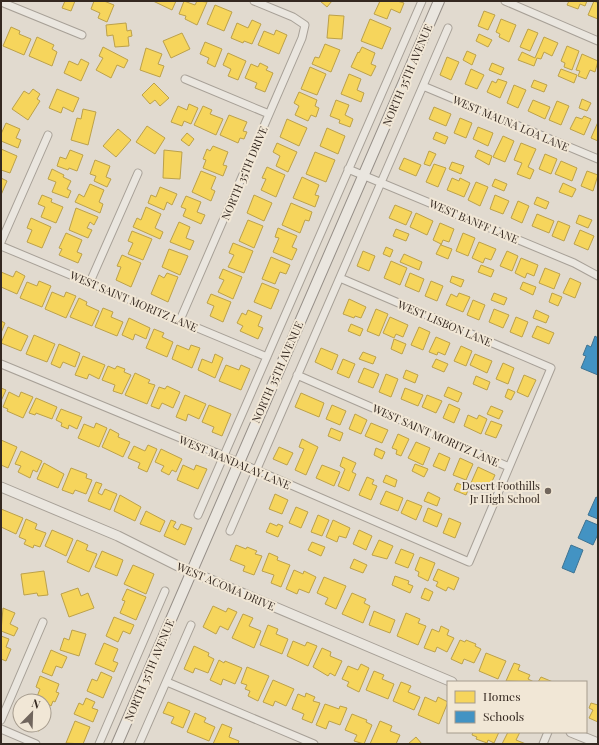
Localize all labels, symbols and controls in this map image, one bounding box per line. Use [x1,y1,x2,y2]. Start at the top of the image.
street label: NORTH 35TH AVENUE [379,21,435,128]
street label: WEST MAUNA LOA LANE [450,91,572,154]
street label: NORTH 35TH DRIVE [217,124,271,222]
street label: WEST BANFF LANE [426,195,521,247]
street label: WEST SAINT MORITZ LANE [67,267,200,335]
street label: WEST LISBON LANE [395,296,495,350]
street label: NORTH 35TH AVENUE [248,319,306,425]
street label: WEST SAINT MORITZ LANE [369,400,502,470]
street label: WEST MANDALAY LANE [176,431,293,492]
place label: Desert Foothills Jr High School [462,478,540,506]
marker: Desert Foothills Jr High School [543,486,553,496]
street label: WEST ACOMA DRIVE [174,558,278,614]
street label: NORTH 35TH AVENUE [121,616,177,723]
legend [447,681,587,733]
text: Homes [483,688,521,704]
north arrow [12,693,52,733]
text: N [30,695,43,712]
text: Schools [483,708,524,724]

